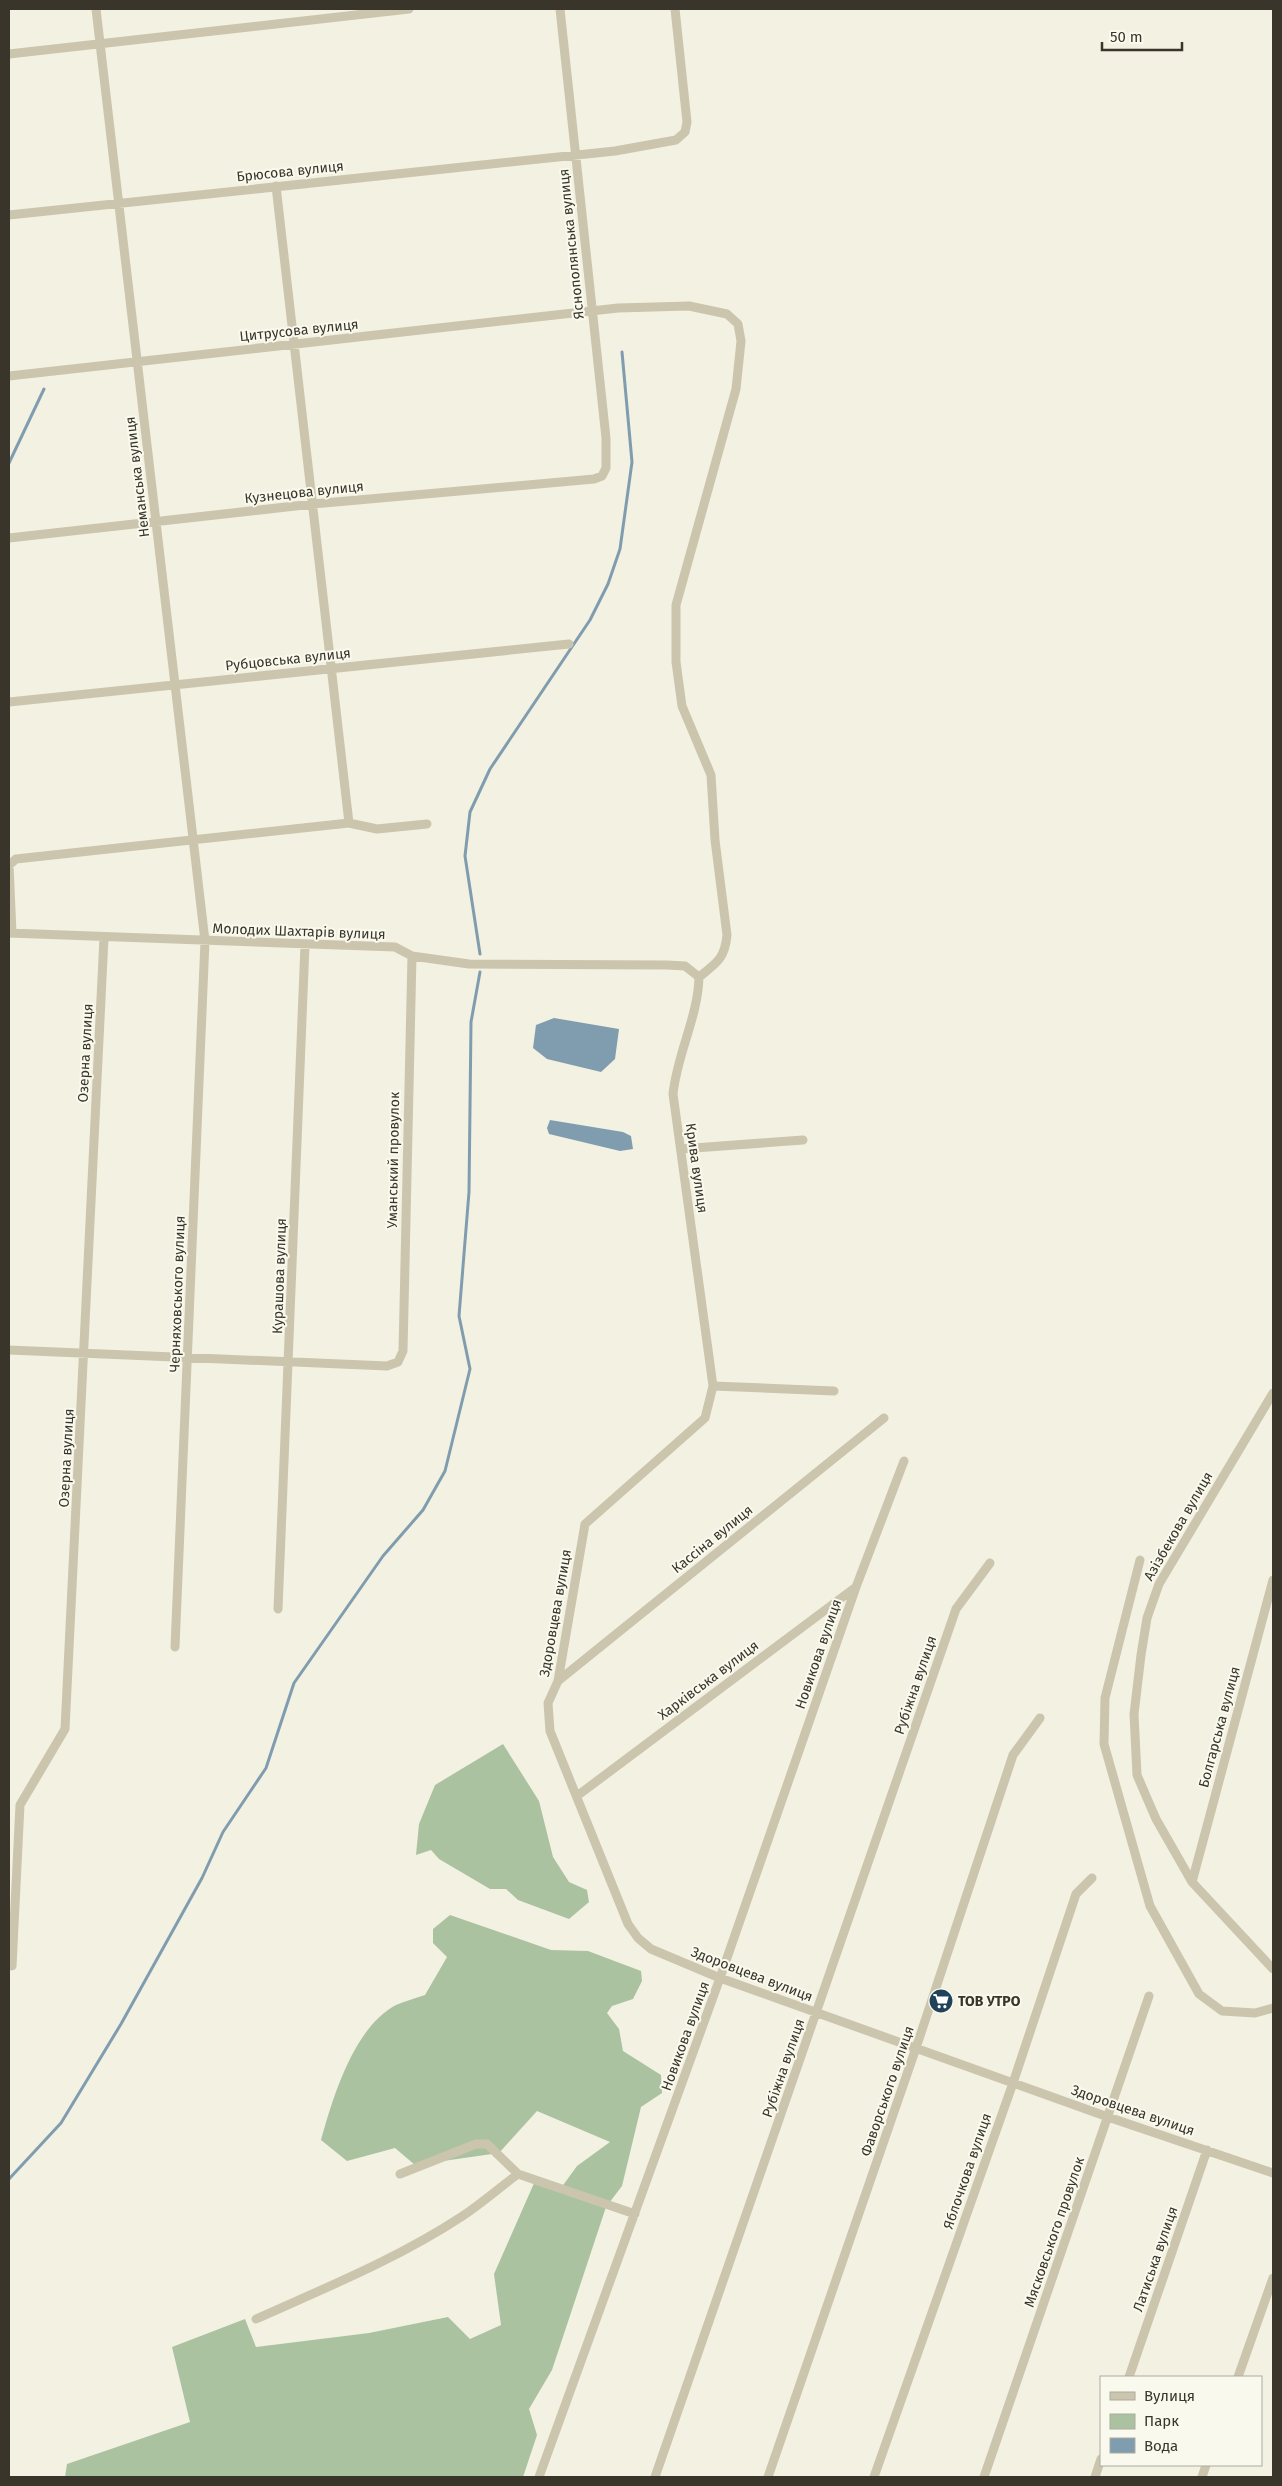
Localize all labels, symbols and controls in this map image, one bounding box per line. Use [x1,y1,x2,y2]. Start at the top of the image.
scale bar [1102,20,1182,52]
text: 50 m [1110,28,1143,46]
street label: Брюсова вулиця [236,157,345,186]
street label: Яснополянська вулиця [555,168,588,320]
street label: Цитрусова вулиця [239,316,359,345]
street label: Неманська вулиця [122,416,153,538]
street label: Кузнецова вулиця [244,478,365,507]
street label: Рубцовська вулиця [224,644,352,675]
street label: Молодих Шахтарів вулиця [212,920,386,943]
street label: Озерна вулиця [74,1003,97,1103]
street label: Уманський провулок [384,1091,403,1229]
street label: Крива вулиця [682,1122,711,1214]
street label: Черняховського вулиця [166,1215,189,1373]
street label: Курашова вулиця [269,1218,290,1334]
street label: Озерна вулиця [55,1408,78,1508]
street label: Азізбекова вулиця [1140,1469,1217,1584]
street label: Кассіна вулиця [668,1502,756,1577]
street label: Здоровцева вулиця [536,1548,575,1678]
street label: Новикова вулиця [792,1597,845,1711]
street label: Рубіжна вулиця [891,1633,940,1737]
street label: Харківська вулиця [655,1637,762,1724]
street label: Болгарська вулиця [1195,1665,1244,1790]
street label: Здоровцева вулиця [688,1943,815,2006]
street label: Новикова вулиця [658,1979,713,2093]
supermarket icon: ТОВ УТРО [928,1988,954,2014]
place label: ТОВ УТРО [958,1993,1021,2010]
street label: Рубіжна вулиця [759,2016,808,2120]
street label: Фаворського вулиця [857,2024,918,2159]
street label: Здоровцева вулиця [1069,2081,1197,2140]
street label: Яблочкова вулиця [940,2111,995,2231]
street label: Мясковського провулок [1021,2154,1088,2310]
street label: Латиська вулиця [1129,2204,1181,2314]
legend [1100,2376,1262,2466]
text: Вулиця [1144,2387,1195,2405]
text: Парк [1144,2412,1179,2430]
text: Вода [1144,2437,1178,2455]

